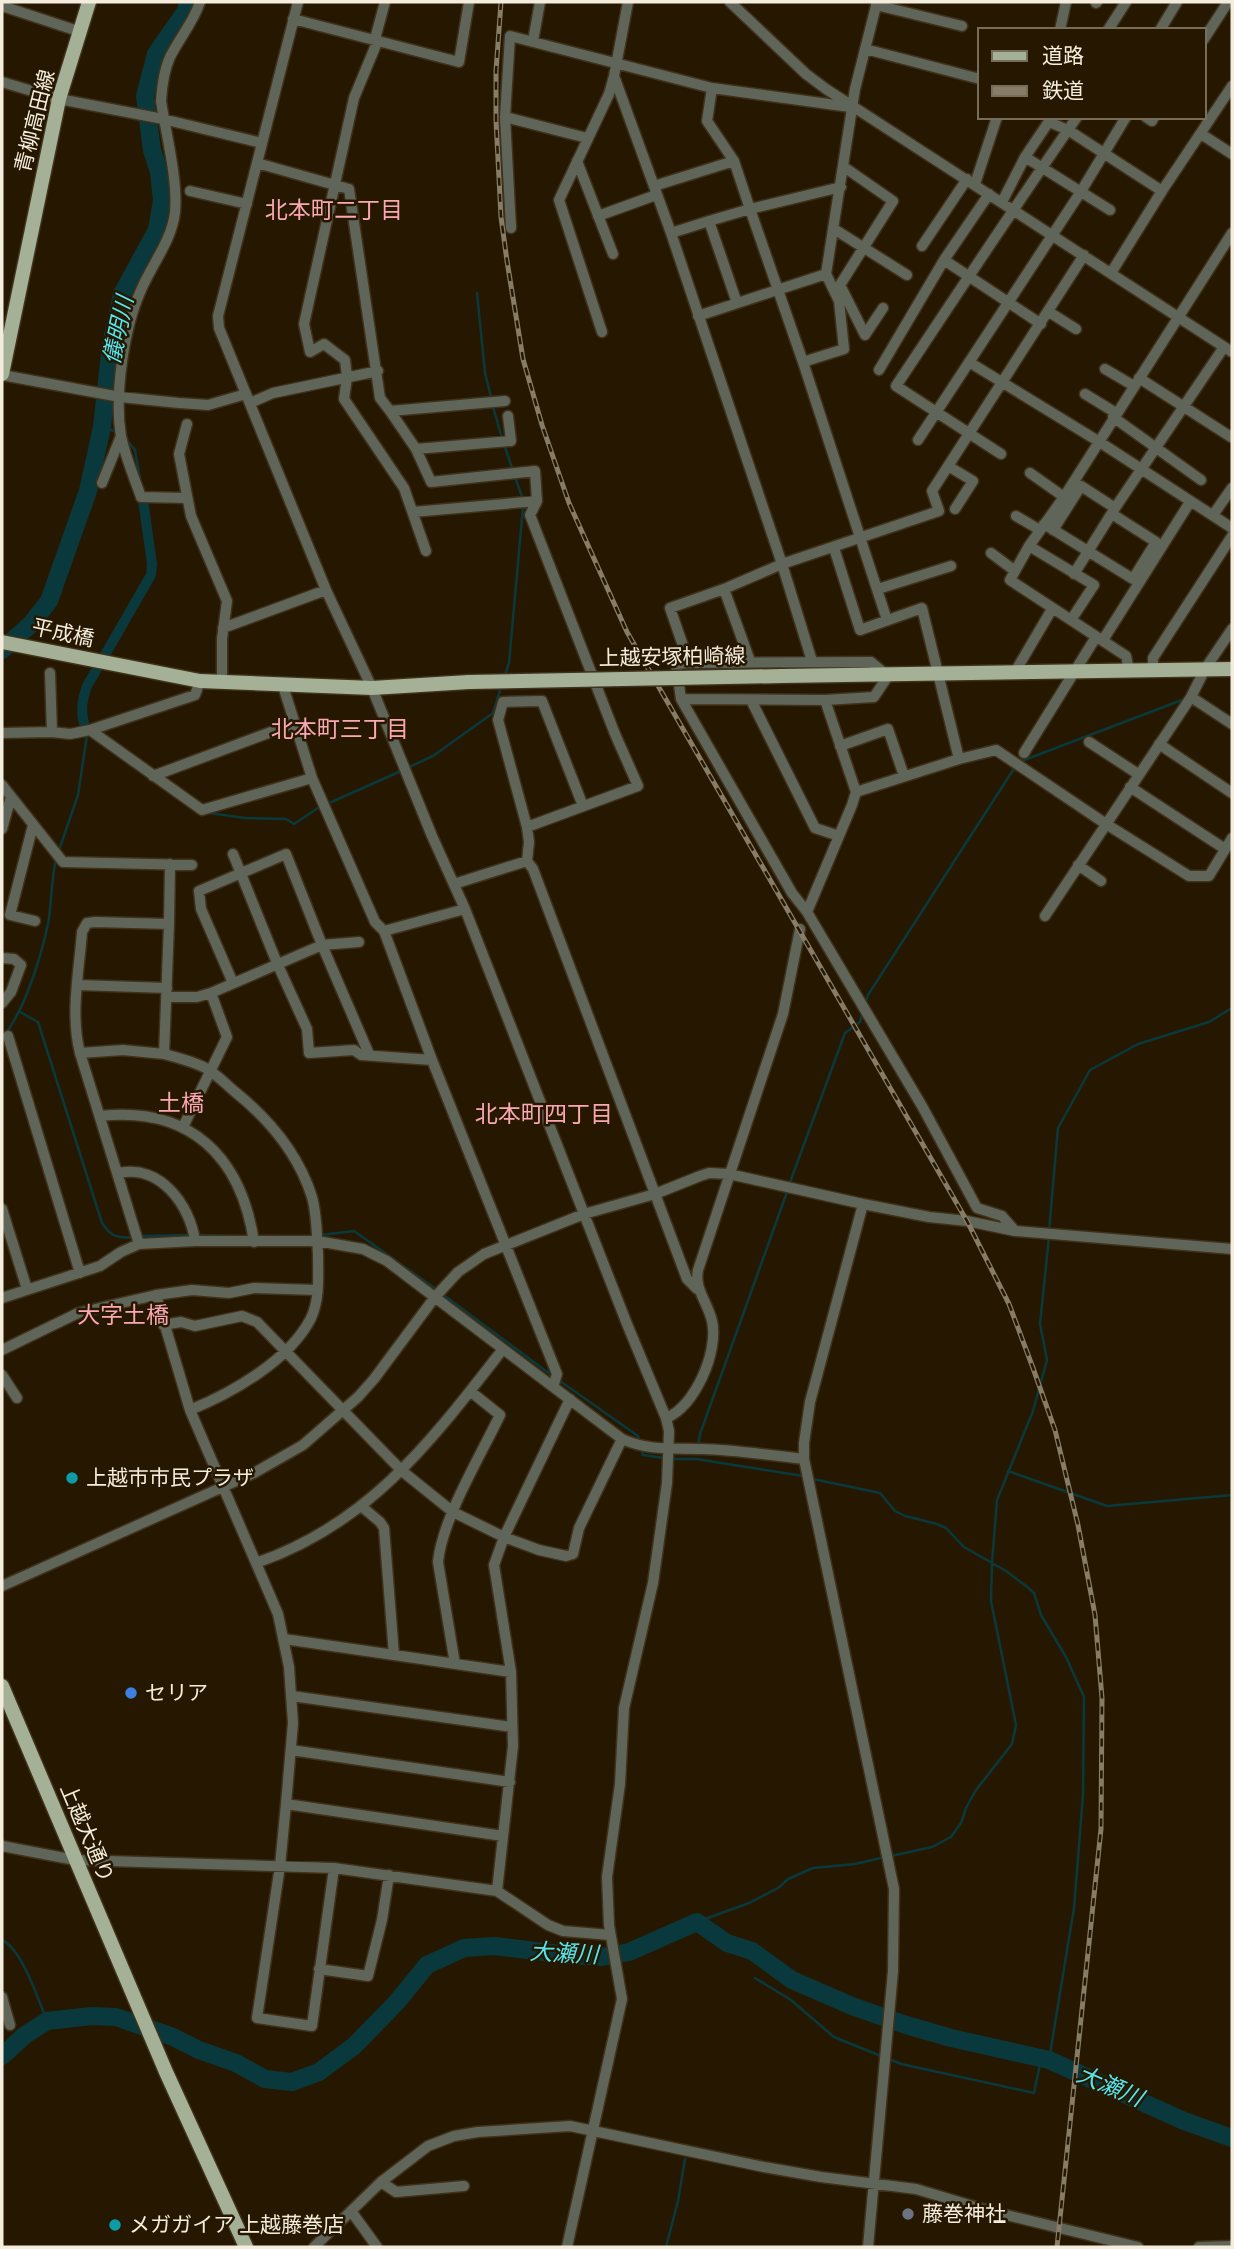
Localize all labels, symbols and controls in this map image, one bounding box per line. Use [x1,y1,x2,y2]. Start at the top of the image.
legend [978,28,1206,119]
text: 道路 [1042,43,1084,69]
street label: 青柳高田線 [10,67,60,175]
text: 鉄道 [1042,78,1084,104]
district label: 北本町二丁目 [265,196,403,224]
water label: 儀明川 [97,290,139,367]
street label: 平成橋 [29,614,97,652]
street label: 上越安塚柏崎線 [598,643,746,671]
district label: 北本町三丁目 [271,715,409,743]
district label: 土橋 [158,1089,204,1117]
district label: 北本町四丁目 [475,1100,613,1128]
district label: 大字土橋 [77,1301,169,1329]
place label: 上越市市民プラザ [86,1465,254,1491]
marker: 上越市市民プラザ [64,1470,80,1486]
place label: セリア [145,1680,208,1706]
marker: セリア [123,1685,139,1701]
street label: 上越大通り [55,1780,119,1886]
water label: 大瀬川 [529,1937,602,1969]
water label: 大瀬川 [1073,2060,1150,2114]
place label: 藤巻神社 [922,2201,1006,2227]
marker: 藤巻神社 [900,2206,916,2222]
place label: メガガイア 上越藤巻店 [129,2212,344,2238]
marker: メガガイア 上越藤巻店 [107,2217,123,2233]

